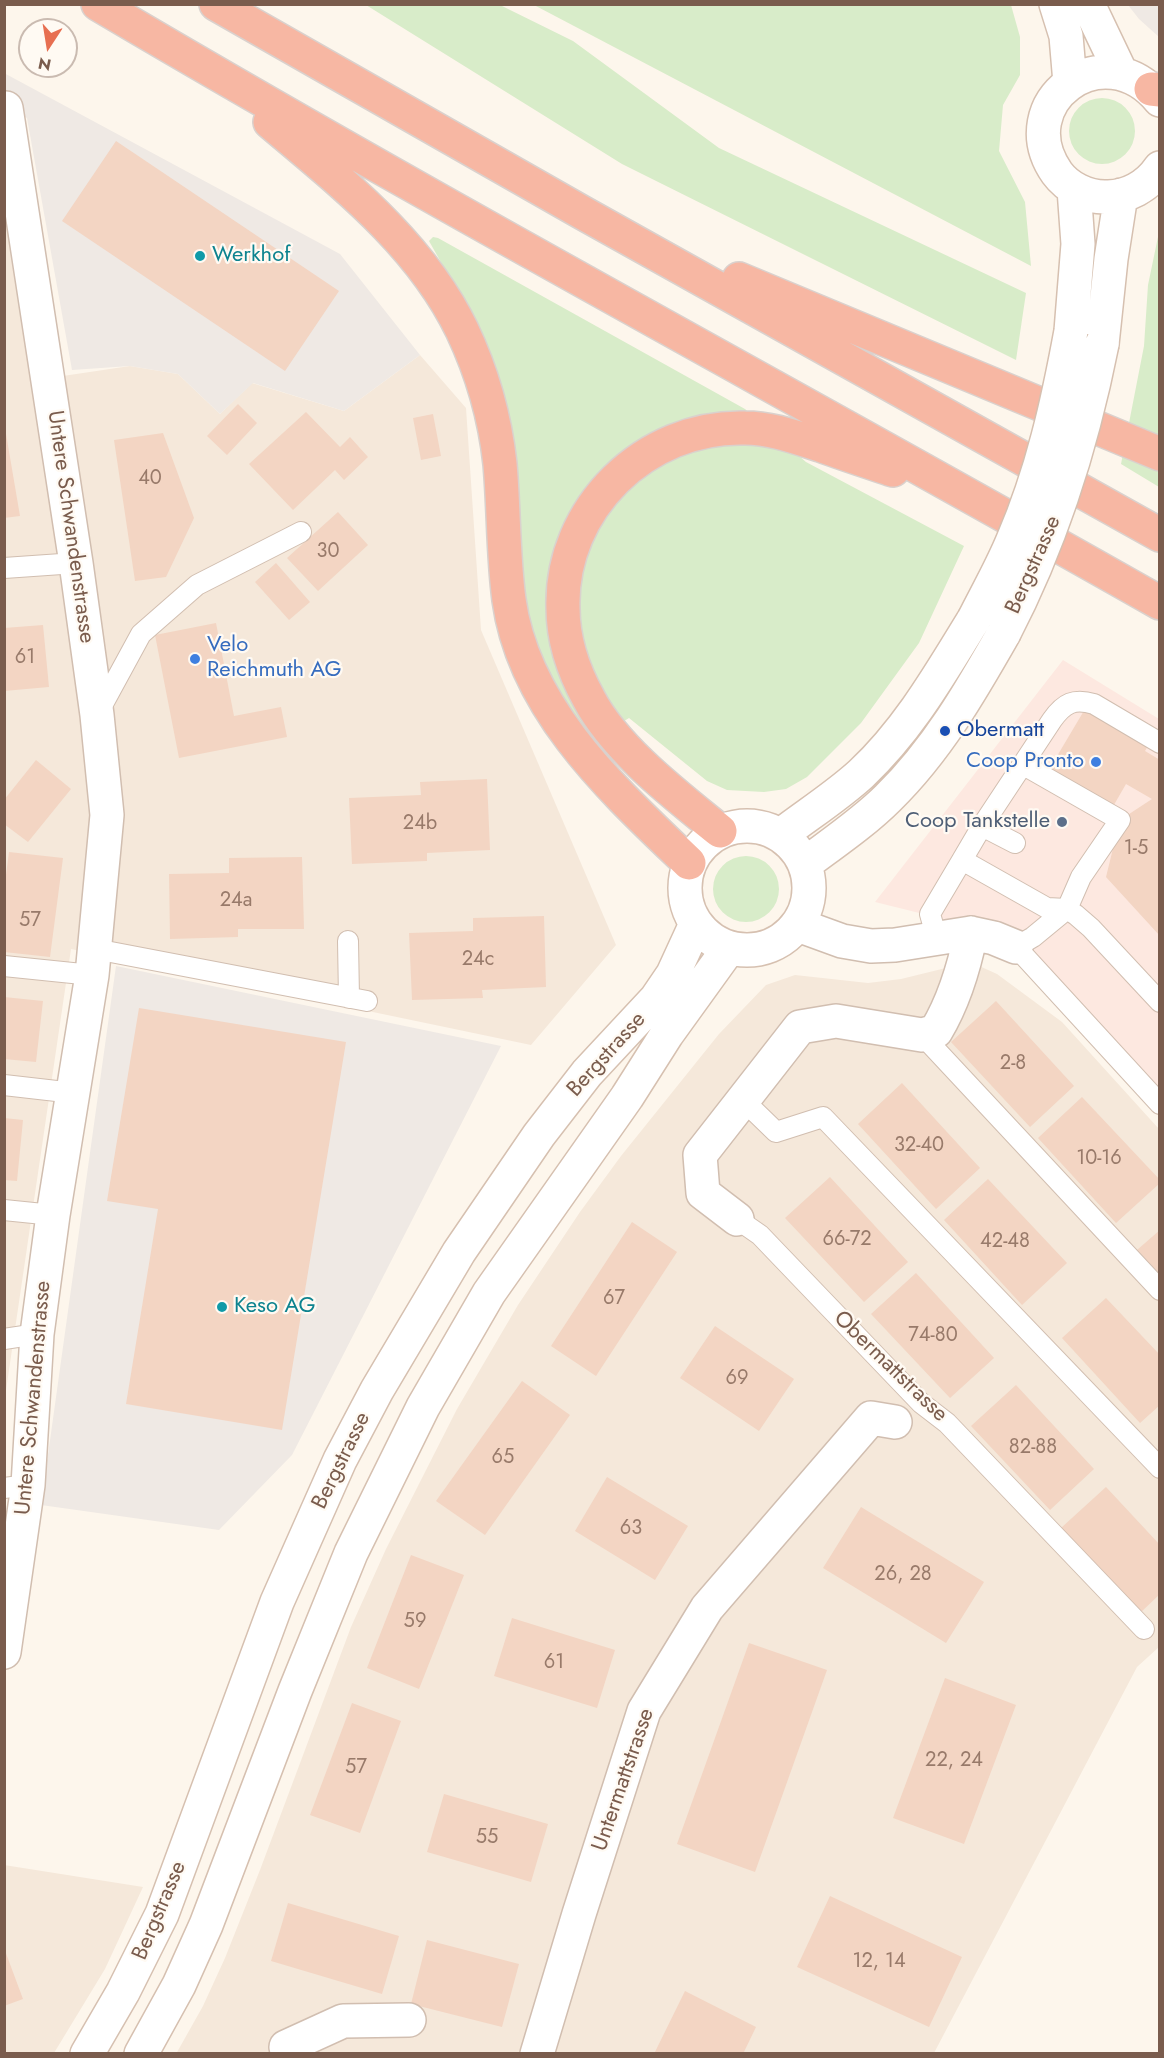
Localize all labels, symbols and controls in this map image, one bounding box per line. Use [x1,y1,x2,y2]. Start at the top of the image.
north arrow [18,18,78,78]
text: N [36,52,53,77]
place label: Werkhof [212,243,290,269]
marker: Werkhof [193,249,207,263]
street label: Untere Schwandenstrasse [41,409,99,645]
house number: 40 [138,467,162,491]
street label: Bergstrasse [1001,512,1067,618]
house number: 30 [317,540,339,564]
place label: Velo Reichmuth AG [207,633,341,684]
house number: 61 [15,646,35,670]
marker: Velo Reichmuth AG [188,652,202,666]
place label: Obermatt [957,718,1044,744]
marker: Obermatt [938,724,952,738]
place label: Coop Pronto [966,749,1084,775]
marker: Coop Pronto [1089,755,1103,769]
place label: Coop Tankstelle [905,809,1050,835]
house number: 24b [403,812,437,836]
marker: Coop Tankstelle [1055,815,1069,829]
house number: 1-5 [1124,837,1148,861]
house number: 24a [220,889,252,913]
house number: 57 [19,909,41,933]
house number: 24c [462,948,494,972]
street label: Bergstrasse [562,1007,652,1103]
house number: 2-8 [1000,1052,1026,1076]
house number: 32-40 [894,1134,944,1158]
house number: 10-16 [1076,1147,1122,1171]
house number: 66-72 [822,1228,872,1252]
house number: 42-48 [980,1230,1030,1254]
street label: Untere Schwandenstrasse [11,1280,57,1516]
house number: 67 [603,1287,625,1311]
place label: Keso AG [234,1294,315,1320]
marker: Keso AG [215,1300,229,1314]
street label: Obermattstrasse [827,1306,953,1428]
house number: 74-80 [908,1324,958,1348]
house number: 69 [725,1367,749,1391]
street label: Bergstrasse [307,1408,377,1514]
house number: 82-88 [1009,1436,1057,1460]
house number: 65 [492,1446,514,1470]
house number: 63 [620,1517,642,1541]
house number: 26, 28 [874,1563,932,1587]
house number: 59 [404,1610,426,1634]
house number: 61 [544,1651,564,1675]
street label: Untermattstrasse [587,1705,661,1855]
house number: 22, 24 [925,1749,983,1773]
house number: 57 [345,1756,367,1780]
house number: 55 [476,1826,498,1850]
street label: Bergstrasse [127,1858,193,1964]
house number: 12, 14 [852,1950,906,1974]

